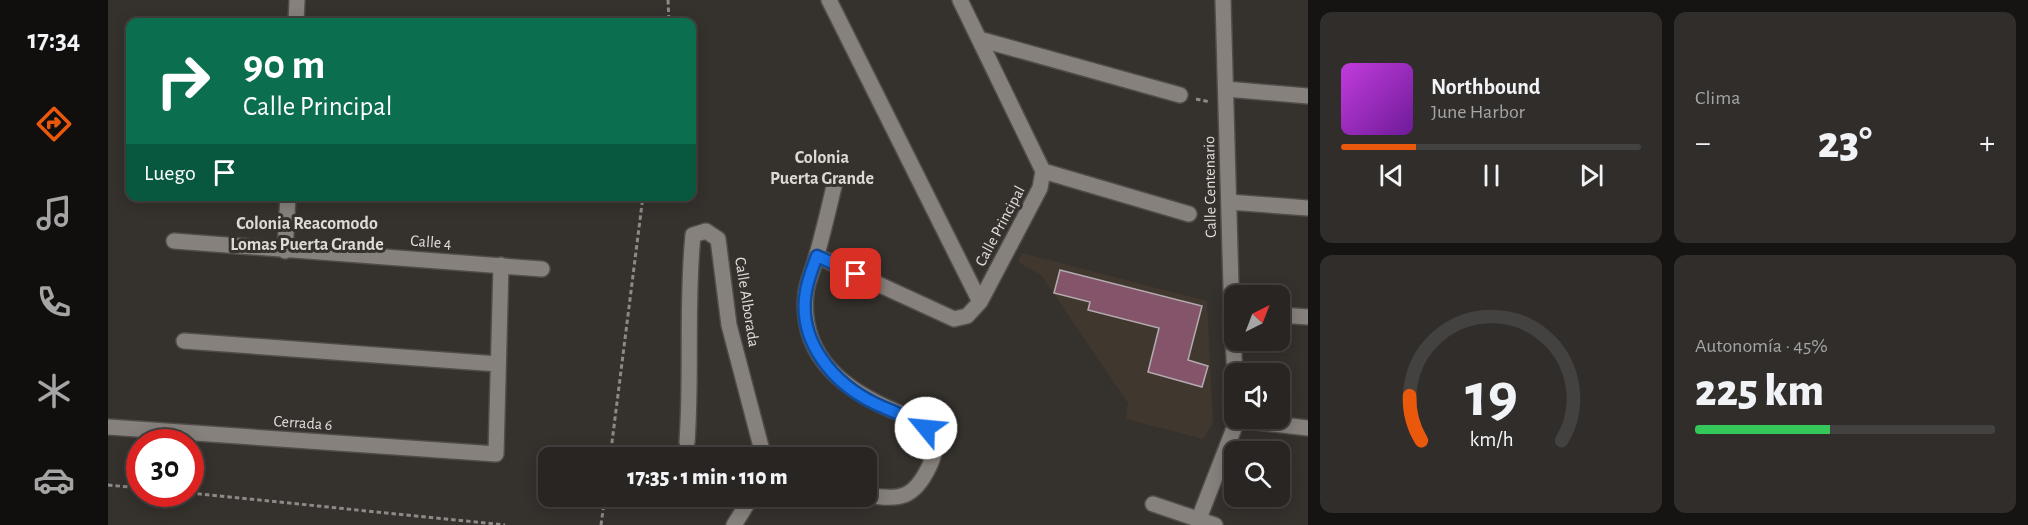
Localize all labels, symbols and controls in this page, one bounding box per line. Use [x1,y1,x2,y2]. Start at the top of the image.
text: 17:34 [28,26,80,53]
icon: right [144,42,222,120]
text: 90 m [243,44,325,86]
text: Northbound [1431,76,1540,98]
text: Clima [1695,88,1740,108]
text: Calle Principal [243,93,392,120]
text: June Harbor [1431,102,1525,122]
icon: directions [33,103,75,145]
text: 23° [1818,121,1872,166]
text: − [1695,127,1711,160]
text: + [1979,127,1995,160]
street label: Calle Centenario [1201,136,1219,238]
district label: Colonia Puerta Grande [770,149,874,188]
icon: arrive [208,156,241,189]
icon: previous [1375,159,1408,192]
icon: pause [1475,159,1508,192]
icon: next [1575,159,1608,192]
text: Luego [144,162,196,184]
street label: Calle Principal [972,183,1028,269]
icon: music [33,192,75,234]
district label: Colonia Reacomodo Lomas Puerta Grande [230,215,384,254]
street label: Calle 4 [410,233,452,251]
pin [830,248,881,299]
street label: Calle Alborada [732,256,762,348]
icon: arrive [839,257,872,290]
icon: phone [33,281,75,323]
north arrow [1224,285,1290,351]
map controls [1224,285,1290,507]
text: Autonomía · 45% [1695,336,1828,356]
button: sound [1224,363,1290,429]
text: 19 [1465,365,1517,427]
text: 225 km [1695,369,1824,414]
icon: climate [33,370,75,412]
position arrow [894,396,958,460]
street label: Cerrada 6 [273,413,333,433]
speed limit sign: 30 [126,429,204,507]
text: km/h [1469,429,1513,450]
button: search [1224,441,1290,507]
icon: car [33,459,75,501]
text: 17:35 · 1 min · 110 m [627,466,788,488]

